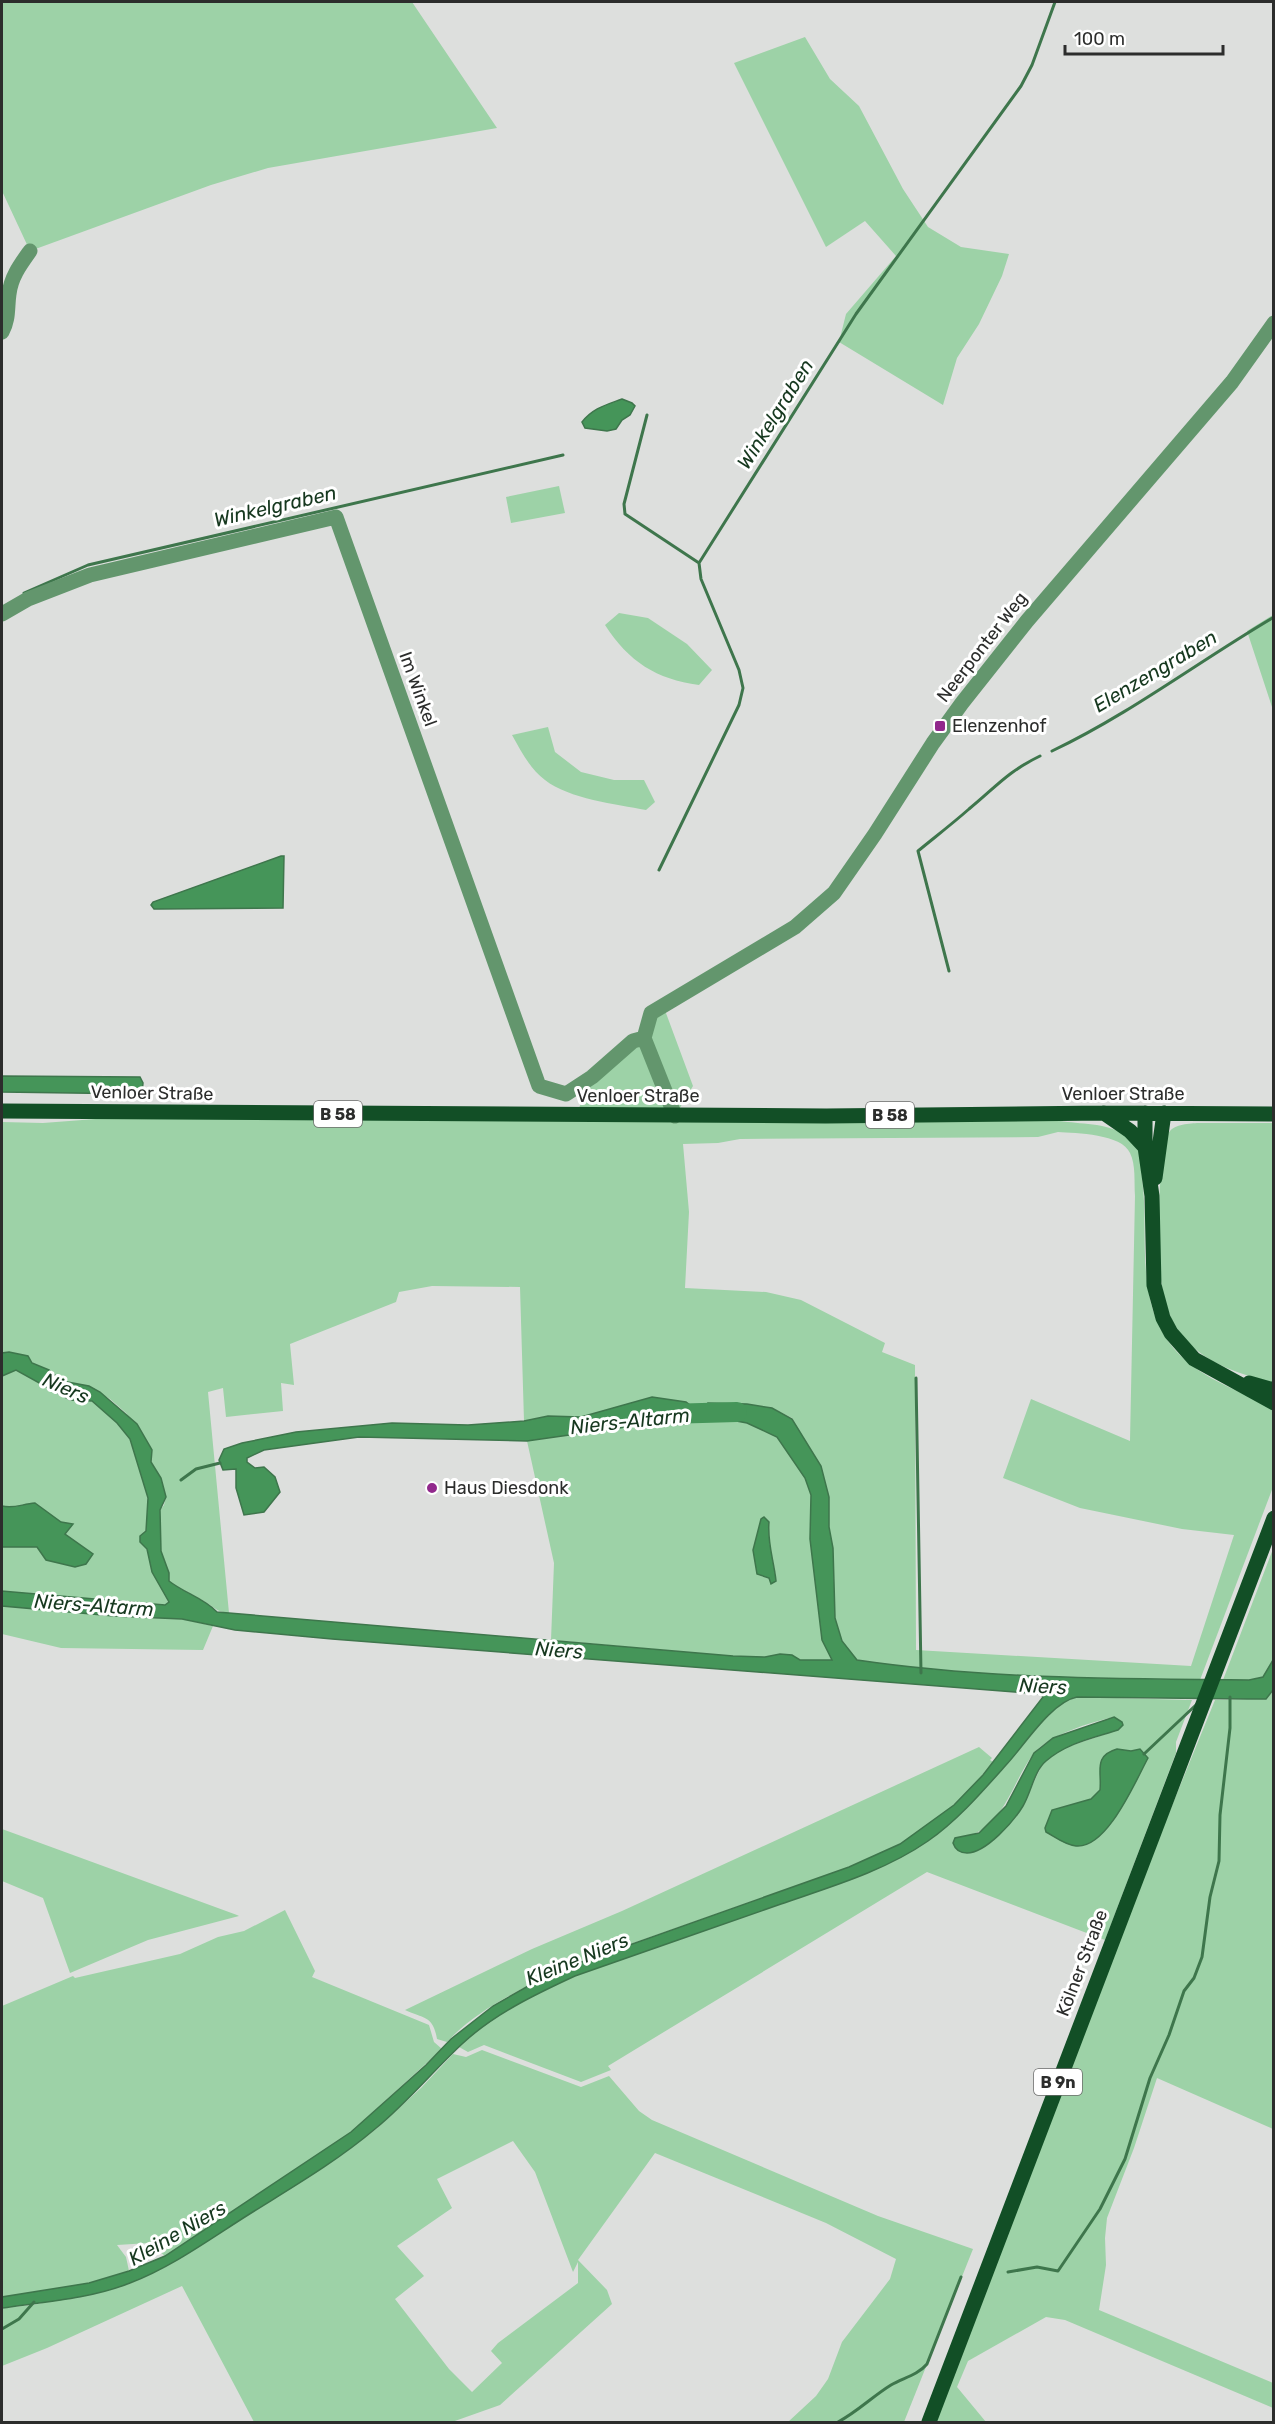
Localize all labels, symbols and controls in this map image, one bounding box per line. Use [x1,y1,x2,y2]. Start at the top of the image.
scale bar [1065,18,1222,56]
text: 100 m [1074,28,1125,50]
water label: Winkelgraben [732,355,818,473]
water label: Winkelgraben [211,480,339,532]
street label: Neerponter Weg [932,587,1032,707]
water label: Elenzengraben [1089,625,1221,717]
street label: Im Winkel [394,649,442,729]
place label: Elenzenhof [952,715,1046,737]
marker: Elenzenhof [933,719,947,733]
street label: Venloer Straße [90,1081,214,1105]
street label: Venloer Straße [1061,1083,1185,1105]
street label: Venloer Straße [576,1085,700,1107]
road number: B 58 [314,1101,362,1127]
road number: B 58 [866,1102,914,1128]
water label: Niers [39,1367,93,1409]
water label: Niers-Altarm [569,1403,691,1439]
place label: Haus Diesdonk [444,1477,569,1499]
marker: Haus Diesdonk [425,1481,439,1495]
water label: Niers-Altarm [33,1589,155,1621]
water label: Niers [534,1636,584,1664]
water label: Niers [1018,1673,1068,1699]
street label: Kölner Straße [1052,1907,1112,2019]
water label: Kleine Niers [522,1927,632,1991]
road number: B 9n [1034,2069,1082,2095]
water label: Kleine Niers [124,2195,230,2271]

